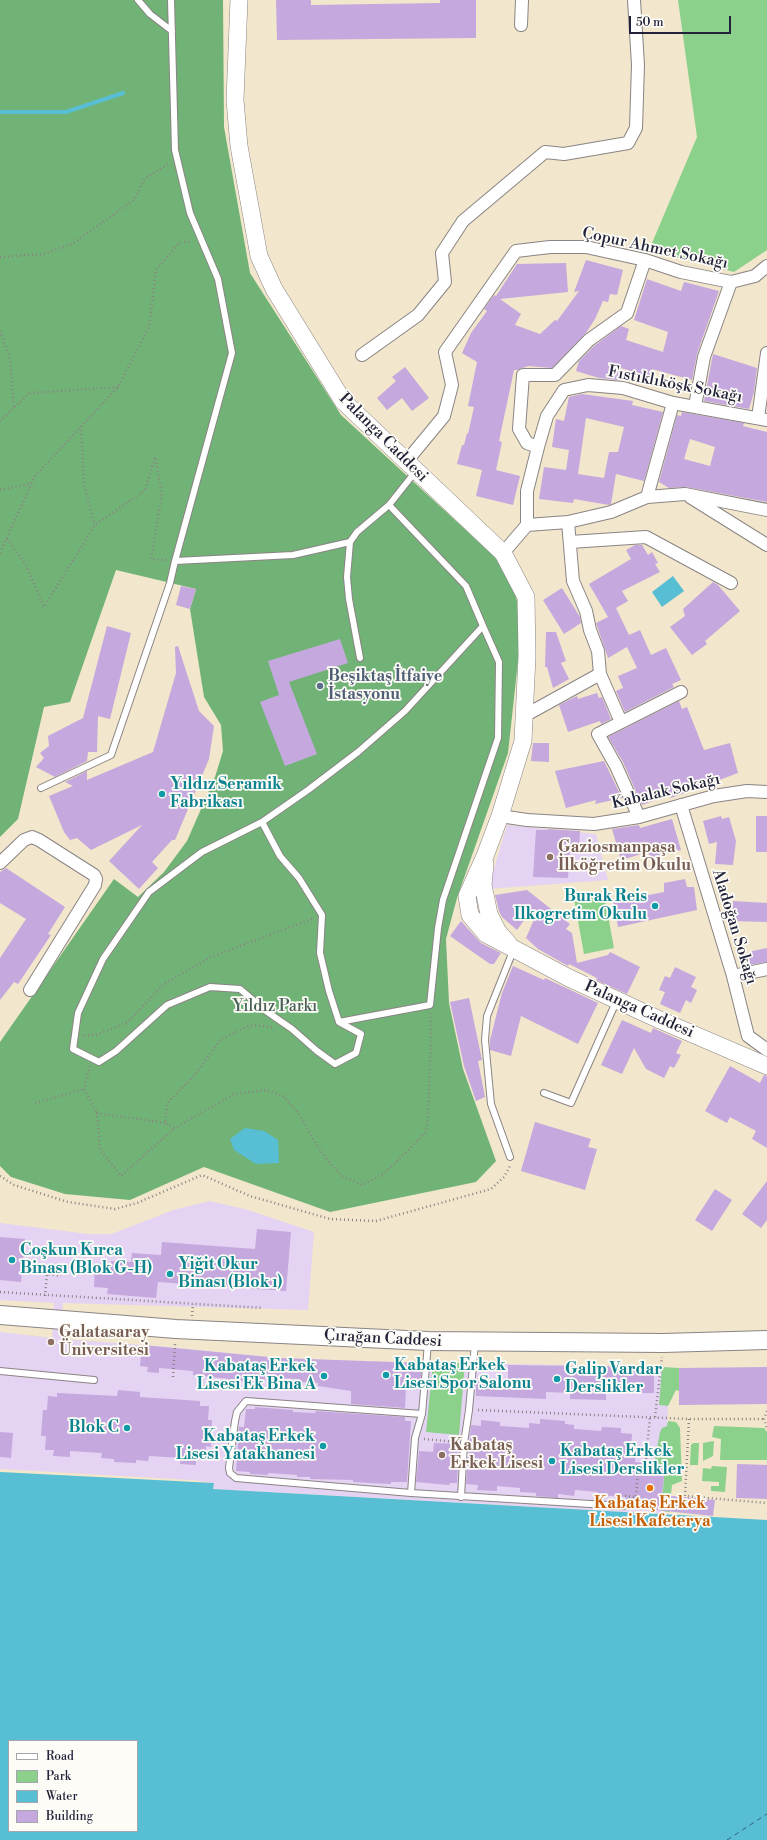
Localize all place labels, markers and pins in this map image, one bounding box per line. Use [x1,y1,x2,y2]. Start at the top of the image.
place label: Beşiktaş İtfaiye İstasyonu [328,667,442,705]
marker: Beşiktaş İtfaiye İstasyonu [315,681,325,691]
place label: Yıldız Seramik Fabrikası [170,775,282,813]
marker: Yıldız Seramik Fabrikası [157,789,167,799]
place label: Gaziosmanpaşa İlköğretim Okulu [558,838,691,876]
marker: Gaziosmanpaşa İlköğretim Okulu [545,852,555,862]
place label: Burak Reis Ilkogretim Okulu [514,887,647,925]
marker: Burak Reis Ilkogretim Okulu [650,901,660,911]
place label: Coşkun Kırca Binası (Blok G-H) [20,1241,152,1279]
marker: Coşkun Kırca Binası (Blok G-H) [7,1255,17,1265]
place label: Yiğit Okur Binası (Blok ı) [178,1255,282,1293]
marker: Yiğit Okur Binası (Blok ı) [165,1269,175,1279]
place label: Galatasaray Üniversitesi [59,1323,149,1361]
marker: Galatasaray Üniversitesi [46,1337,56,1347]
place label: Kabataş Erkek Lisesi Spor Salonu [394,1356,531,1394]
place label: Kabataş Erkek Lisesi Ek Bina A [197,1357,316,1395]
place label: Galip Vardar Derslikler [565,1360,662,1398]
marker: Kabataş Erkek Lisesi Spor Salonu [381,1370,391,1380]
marker: Kabataş Erkek Lisesi Ek Bina A [319,1371,329,1381]
marker: Galip Vardar Derslikler [552,1374,562,1384]
place label: Blok C [68,1418,119,1438]
marker: Blok C [122,1423,132,1433]
place label: Kabataş Erkek Lisesi Yatakhanesi [176,1427,315,1465]
place label: Kabataş Erkek Lisesi [450,1436,543,1474]
marker: Kabataş Erkek Lisesi Yatakhanesi [318,1441,328,1451]
place label: Kabataş Erkek Lisesi Derslikler [560,1442,685,1480]
marker: Kabataş Erkek Lisesi [437,1450,447,1460]
marker: Kabataş Erkek Lisesi Derslikler [547,1456,557,1466]
marker: Kabataş Erkek Lisesi Kafeterya [645,1483,655,1493]
place label: Kabataş Erkek Lisesi Kafeterya [589,1494,711,1532]

